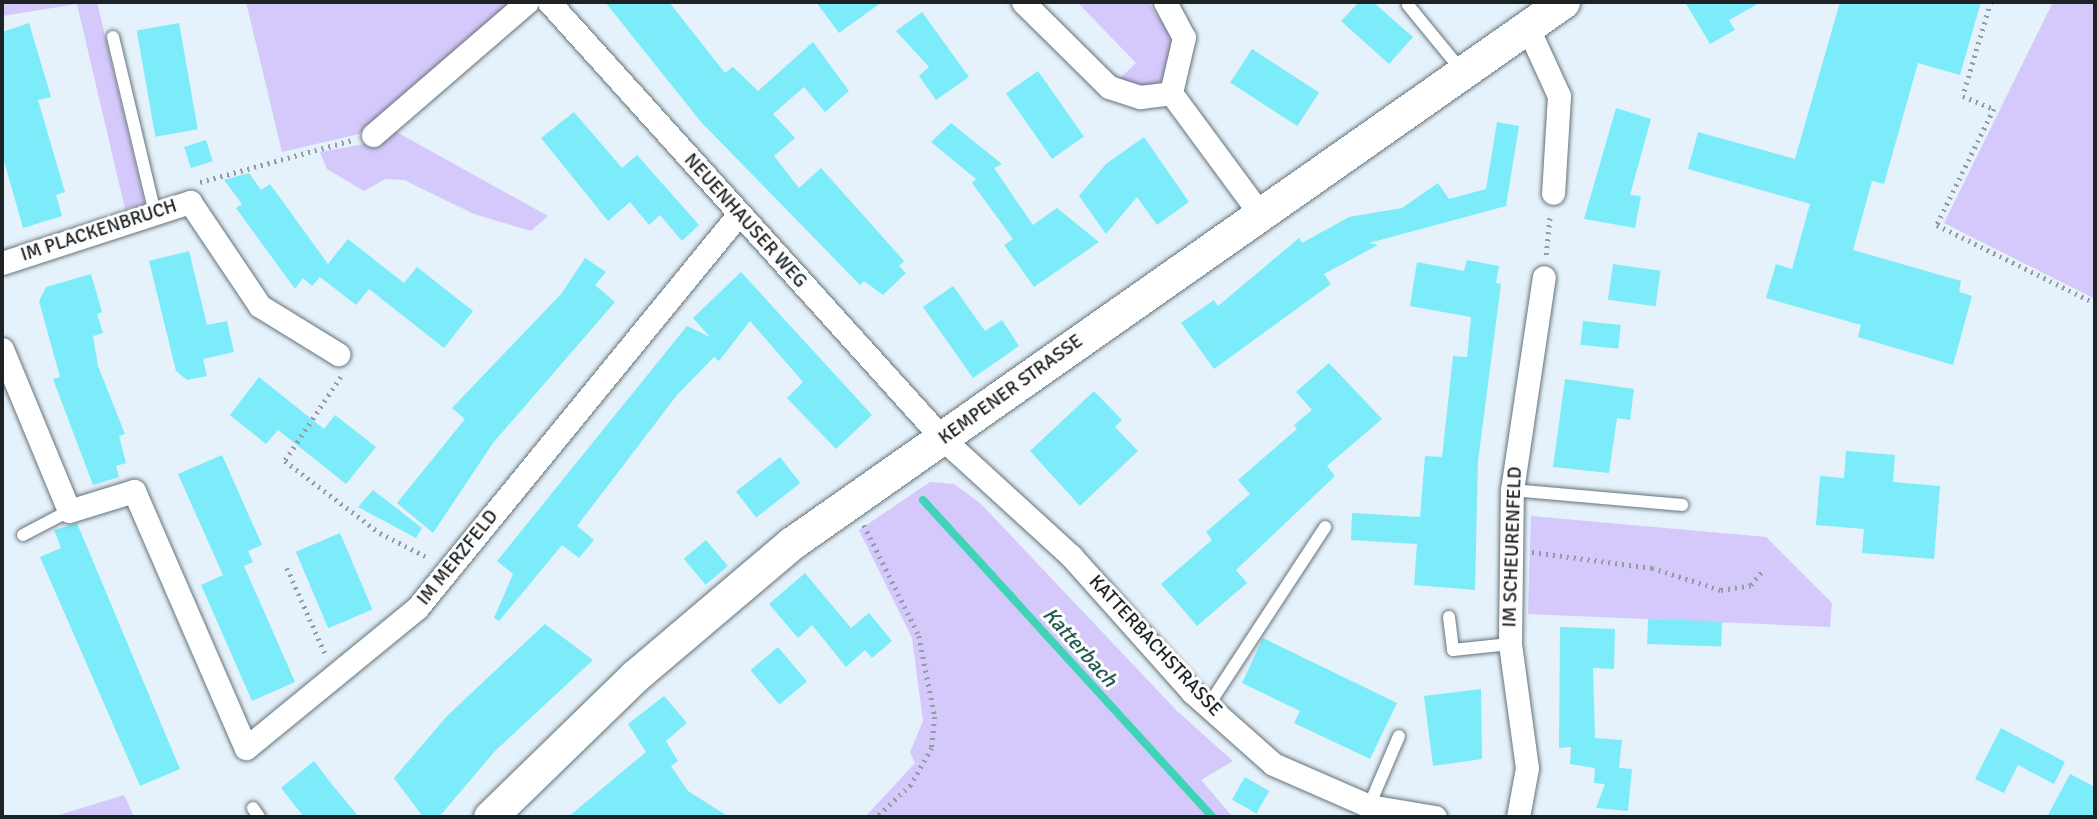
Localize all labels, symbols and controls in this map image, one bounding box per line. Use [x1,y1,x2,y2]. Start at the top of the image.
street label: NEUENHAUSER WEG [679,149,811,293]
street label: IM PLACKENBRUCH [18,195,180,267]
street label: KEMPENER STRASSE [935,330,1087,450]
street label: IM SCHEURENFELD [1499,466,1527,628]
street label: IM MERZFELD [413,506,503,610]
street label: KATTERBACHSTRASSE [1084,571,1226,721]
water label: Katterbach [1038,602,1122,692]

